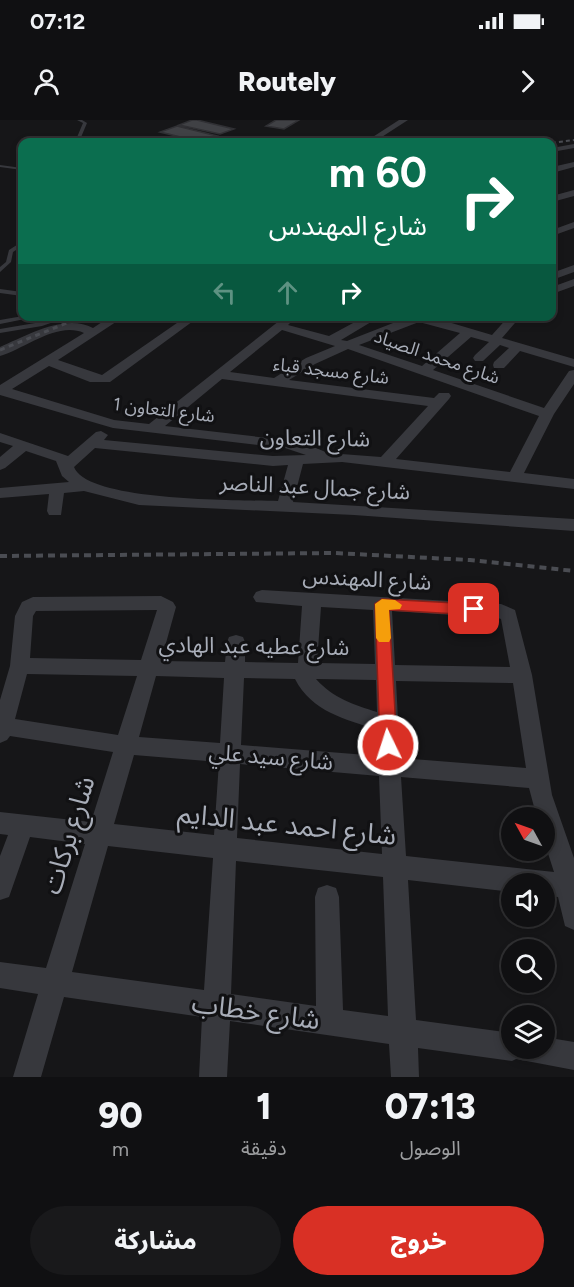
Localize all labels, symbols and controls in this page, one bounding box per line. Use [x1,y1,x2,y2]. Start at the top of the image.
text: 07:12 [30,8,85,35]
icon: person [30,65,63,98]
text: Routely [238,65,336,98]
icon: forward [511,65,544,98]
text: 60 m [329,147,427,198]
icon: right [448,162,526,240]
text: شارع المهندس [269,209,427,242]
icon: left [208,276,241,309]
icon: ahead [271,276,304,309]
icon: right [334,276,367,309]
street label: شارع محمد الصياد [370,325,503,392]
street label: شارع مسجد قباء [271,353,390,392]
street label: شارع التعاون 1 [112,393,216,430]
street label: شارع التعاون [260,424,370,455]
street label: شارع جمال عبد الناصر [218,468,411,508]
street label: شارع المهندس [302,562,432,599]
pin [448,583,499,634]
icon: arrive [457,592,490,625]
street label: شارع عطيه عبد الهادي [158,631,350,664]
position arrow [356,713,420,777]
street label: شارع سيد علي [207,738,334,779]
street label: شارع بركات [34,772,105,899]
street label: شارع احمد عبد الدايم [176,796,398,857]
north arrow [501,807,555,861]
map controls [501,807,555,1059]
button: sound [501,873,555,927]
button: search [501,939,555,993]
street label: شارع خطاب [189,986,322,1040]
button: layers [501,1005,555,1059]
text: 1 [256,1085,271,1128]
text: 07:13 [385,1085,476,1128]
text: 90 [98,1094,143,1137]
text: دقيقة [241,1136,287,1160]
text: الوصول [400,1136,461,1160]
text: m [112,1137,129,1161]
button: مشاركة [30,1206,281,1275]
button: خروج [293,1206,544,1275]

